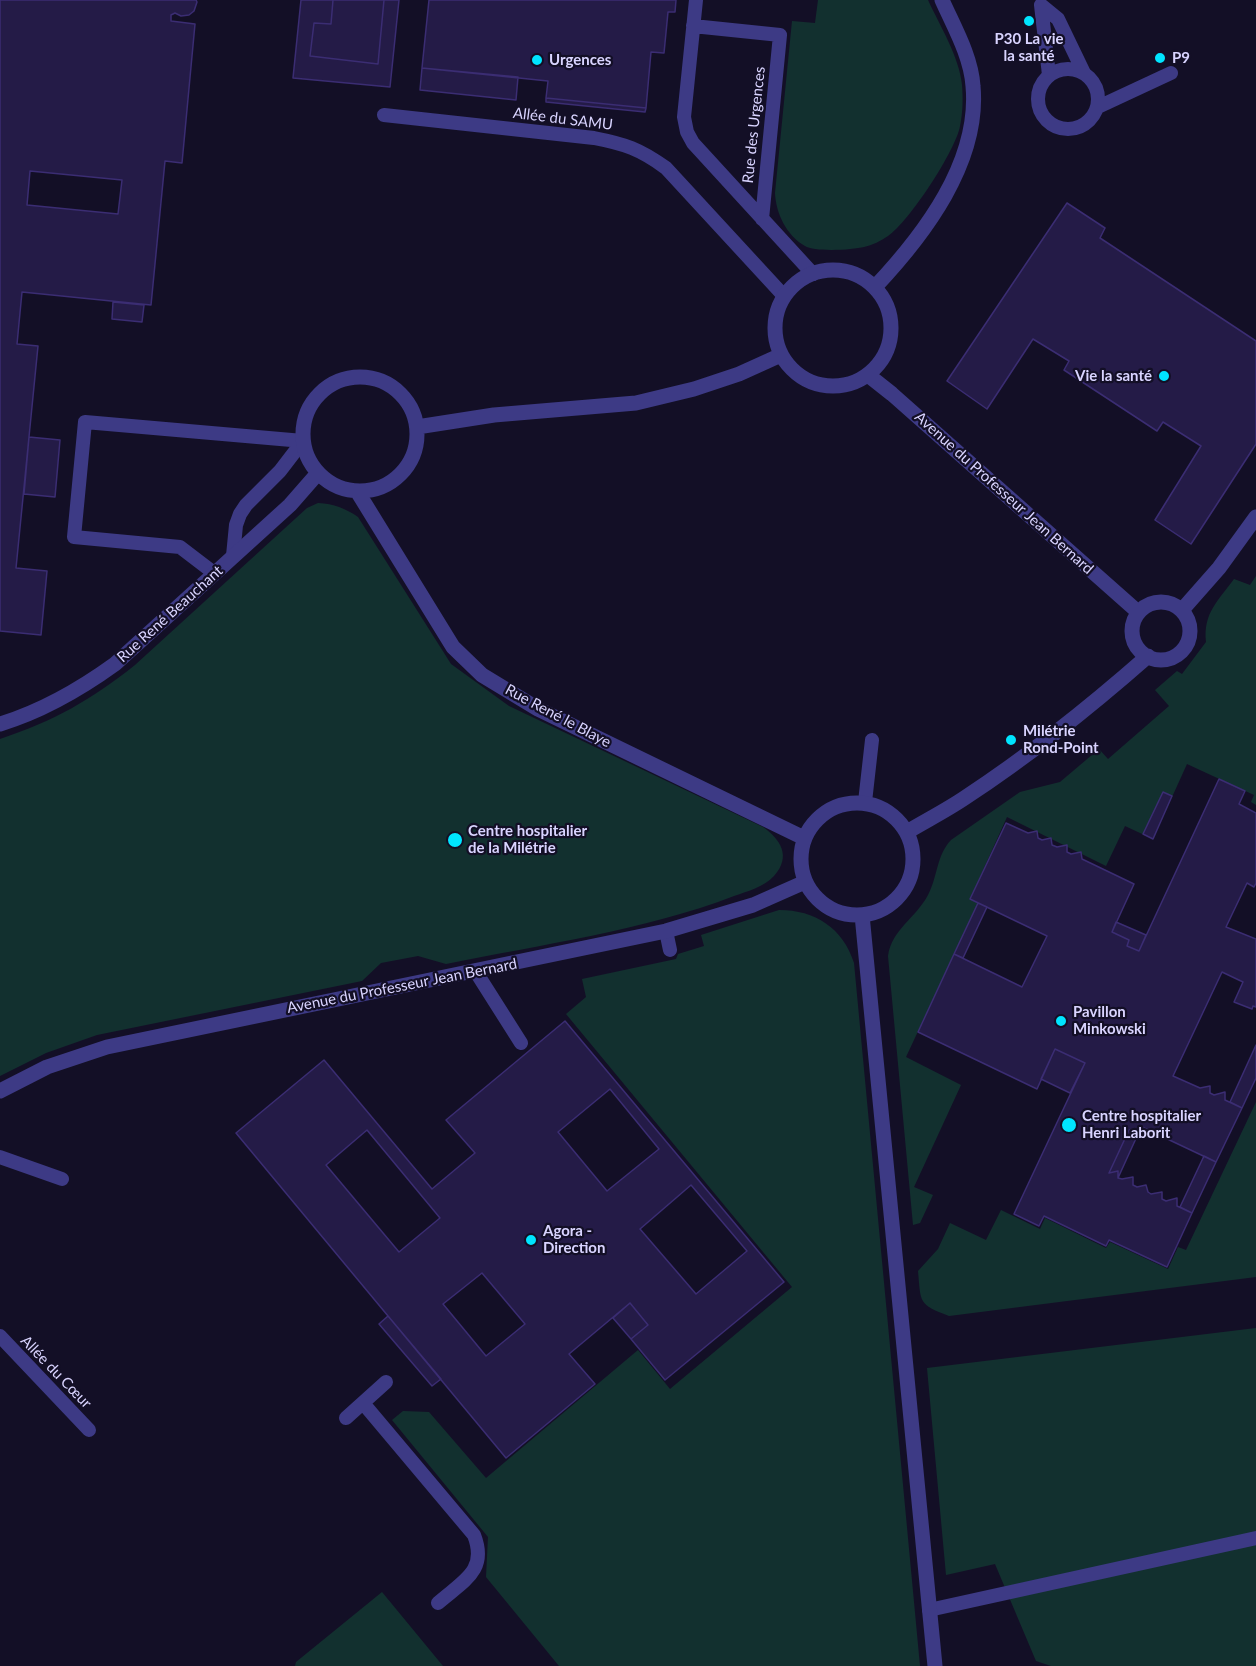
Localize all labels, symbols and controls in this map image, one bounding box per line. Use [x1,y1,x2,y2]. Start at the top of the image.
marker: P30 La vie la santé [1022,14,1036,28]
place label: P30 La vie la santé [994,30,1064,65]
place label: P9 [1172,49,1190,67]
place label: Urgences [549,51,611,69]
marker: P9 [1153,51,1167,65]
marker: Urgences [530,53,544,67]
street label: Rue des Urgences [739,66,769,184]
street label: Allée du SAMU [512,104,614,134]
place label: Vie la santé [1075,367,1152,385]
marker: Vie la santé [1157,369,1171,383]
street label: Avenue du Professeur Jean Bernard [911,408,1097,578]
street label: Rue René Beauchant [113,562,227,666]
street label: Rue René le Blaye [502,681,614,751]
place label: Milétrie Rond-Point [1023,722,1099,757]
marker: Milétrie Rond-Point [1004,733,1018,747]
place label: Centre hospitalier de la Milétrie [468,822,587,857]
marker: Centre hospitalier de la Milétrie [446,831,464,849]
street label: Avenue du Professeur Jean Bernard [285,955,519,1017]
place label: Pavillon Minkowski [1073,1003,1146,1038]
marker: Pavillon Minkowski [1054,1014,1068,1028]
place label: Centre hospitalier Henri Laborit [1082,1107,1201,1142]
marker: Centre hospitalier Henri Laborit [1060,1116,1078,1134]
place label: Agora - Direction [543,1222,605,1257]
marker: Agora - Direction [524,1233,538,1247]
street label: Allée du Cœur [17,1332,95,1412]

